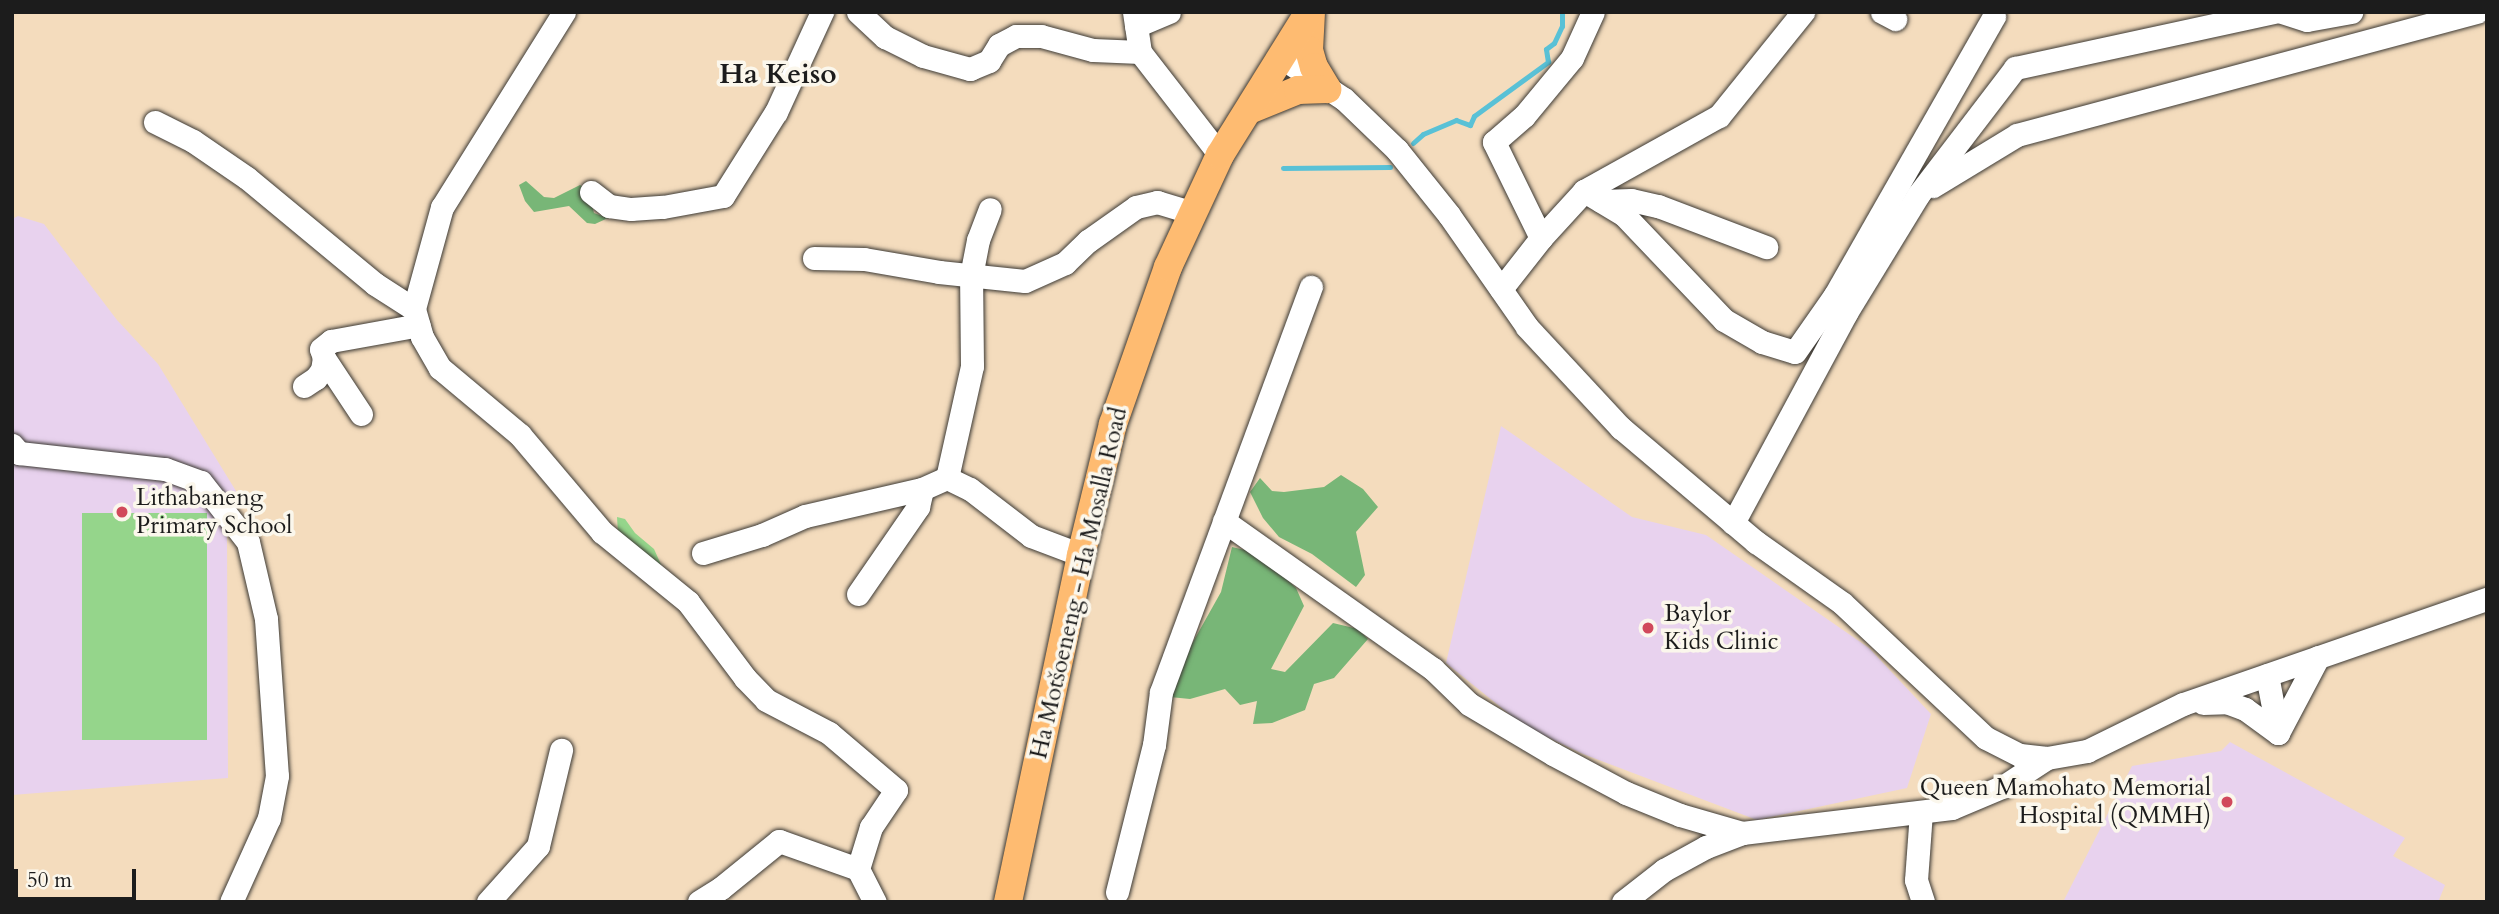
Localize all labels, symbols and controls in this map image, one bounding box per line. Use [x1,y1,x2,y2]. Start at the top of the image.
district label: Ha Keiso [719,57,837,91]
street label: Ha Motšoeneng - Ha Mosalla Road [1025,404,1133,762]
place label: Lithabaneng Primary School [136,484,292,540]
marker: Lithabaneng Primary School [114,504,130,520]
place label: Baylor Kids Clinic [1664,600,1778,656]
marker: Baylor Kids Clinic [1638,618,1658,638]
place label: Queen Mamohato Memorial Hospital (QMMH) [1920,774,2211,830]
marker: Queen Mamohato Memorial Hospital (QMMH) [2217,792,2237,812]
scale bar [18,855,140,899]
text: 50 m [27,866,72,895]

